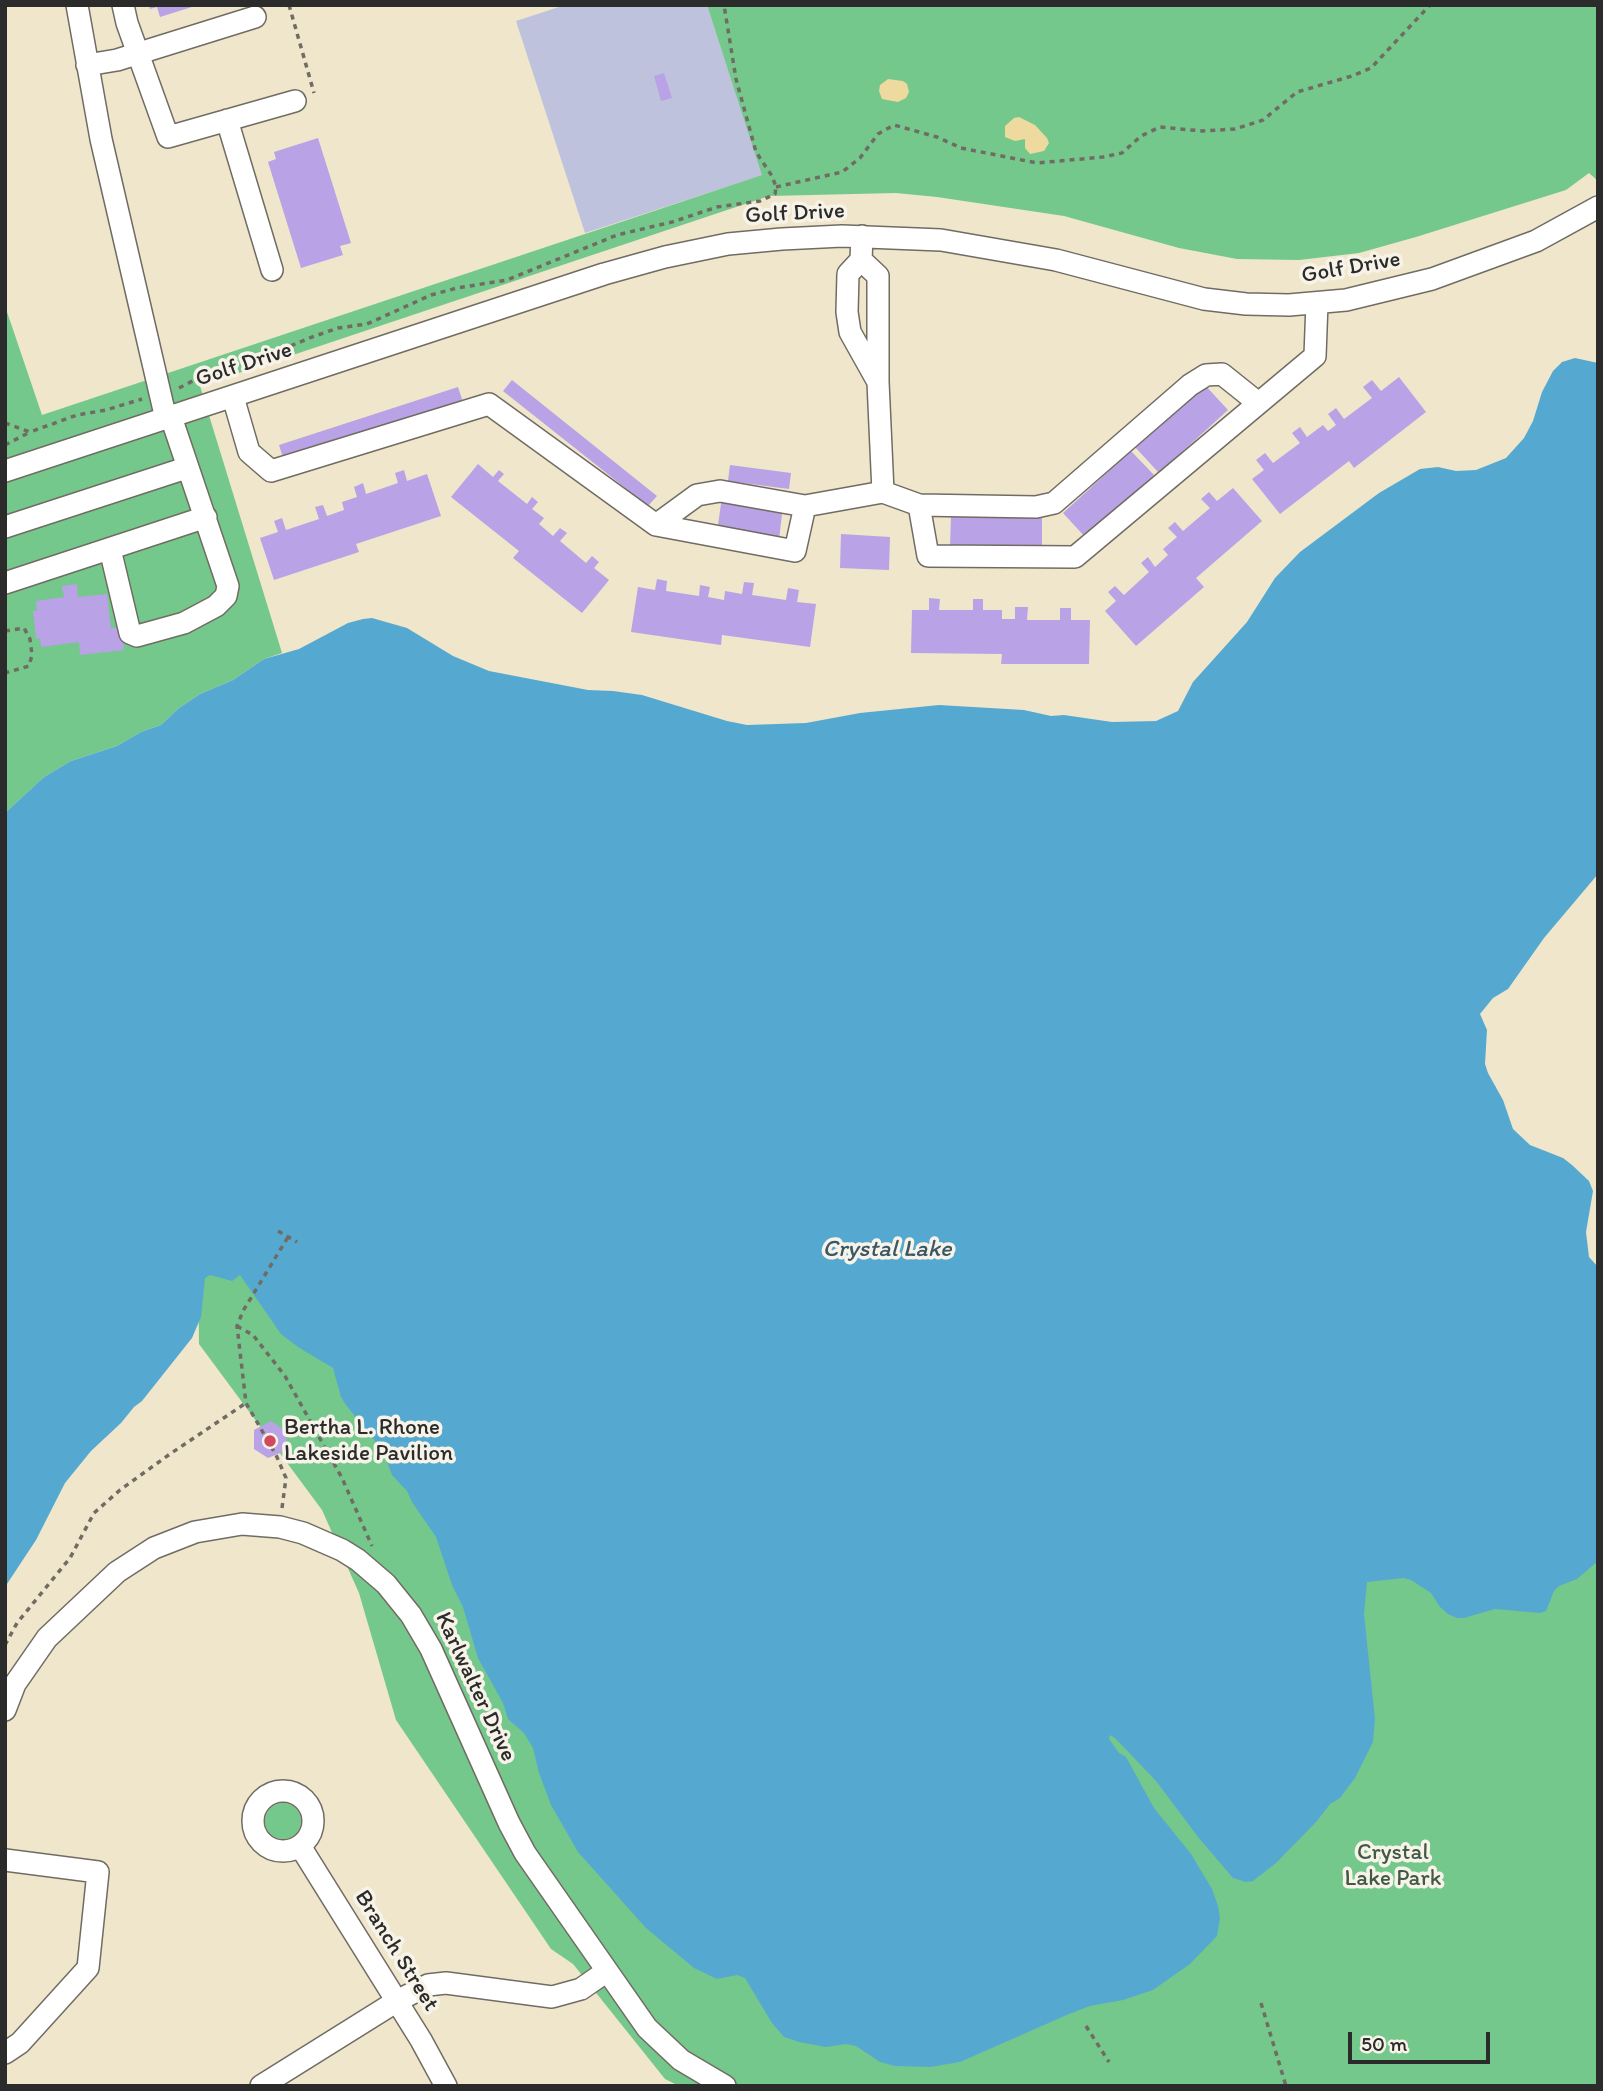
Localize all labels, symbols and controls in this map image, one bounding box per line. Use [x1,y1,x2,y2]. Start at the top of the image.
street label: Golf Drive [744,198,846,230]
street label: Golf Drive [1299,246,1403,290]
street label: Golf Drive [192,336,296,394]
water label: Crystal Lake [823,1236,951,1264]
place label: Bertha L. Rhone Lakeside Pavilion [284,1414,453,1468]
marker: Bertha L. Rhone Lakeside Pavilion [262,1433,278,1449]
street label: Karlwalter Drive [428,1608,522,1766]
park label: Crystal Lake Park [1345,1839,1441,1893]
street label: Branch Street [348,1885,444,2017]
scale bar [1351,2018,1493,2062]
text: 50 m [1361,2031,1407,2056]

